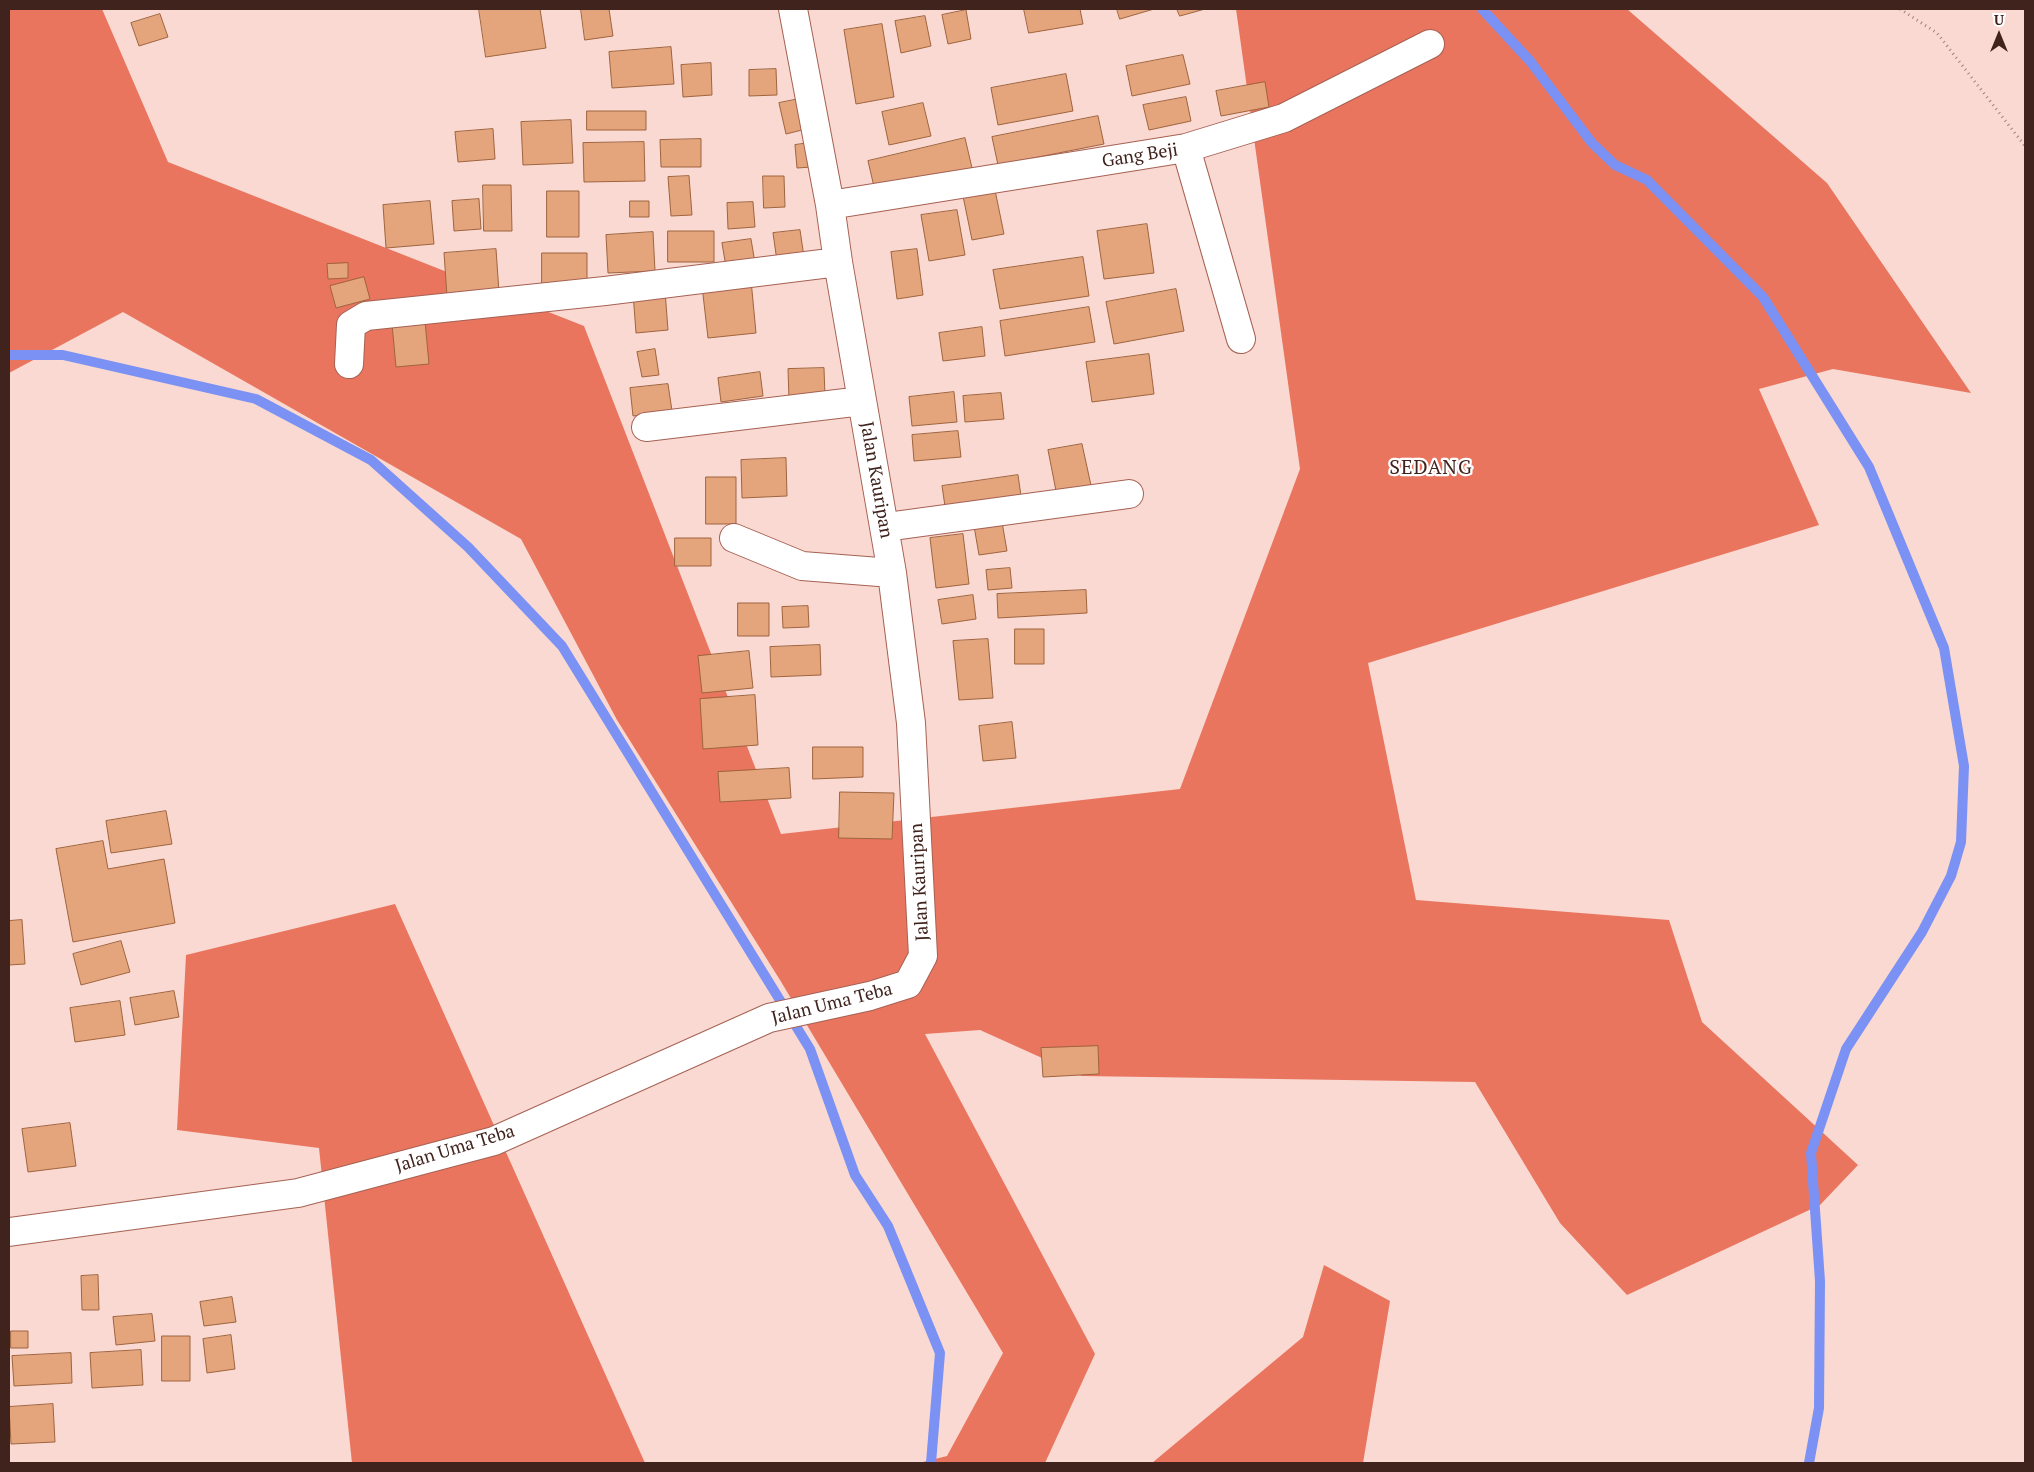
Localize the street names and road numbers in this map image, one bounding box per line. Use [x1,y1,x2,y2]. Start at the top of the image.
street label: Gang Beji [1100,139,1180,173]
street label: Jalan Kauripan [855,420,897,540]
street label: Jalan Kauripan [906,822,934,942]
street label: Jalan Uma Teba [769,979,895,1029]
street label: Jalan Uma Teba [393,1121,517,1177]

